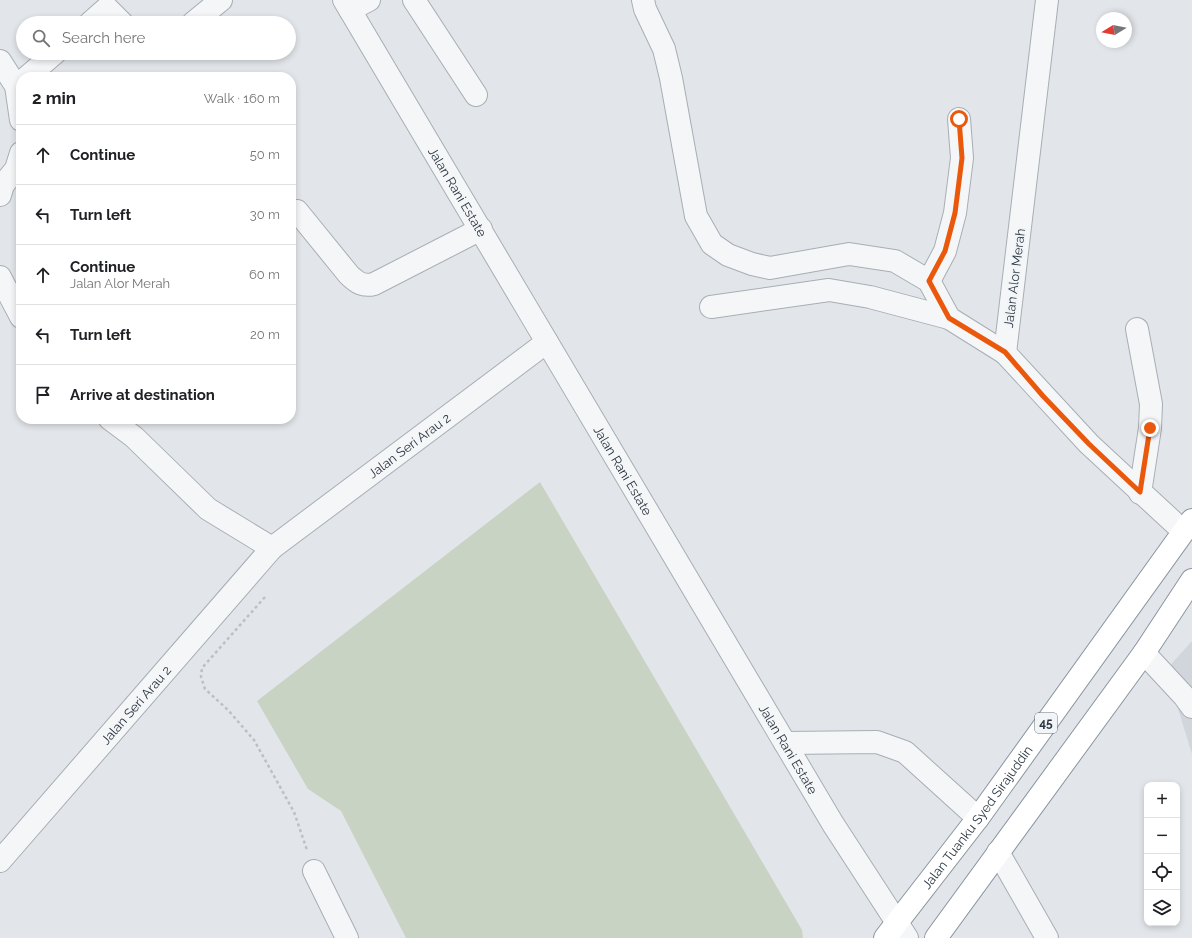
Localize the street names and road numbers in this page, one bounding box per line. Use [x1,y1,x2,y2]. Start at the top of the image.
street label: Jalan Rani Estate [425,145,490,240]
street label: Jalan Alor Merah [1001,227,1028,329]
street label: Jalan Seri Arau 2 [365,410,454,481]
street label: Jalan Rani Estate [590,423,655,518]
street label: Jalan Seri Arau 2 [98,663,174,747]
street label: Jalan Rani Estate [756,702,821,797]
road number: 45 [1035,713,1057,733]
street label: Jalan Tuanku Syed Sirajuddin [919,743,1036,892]

